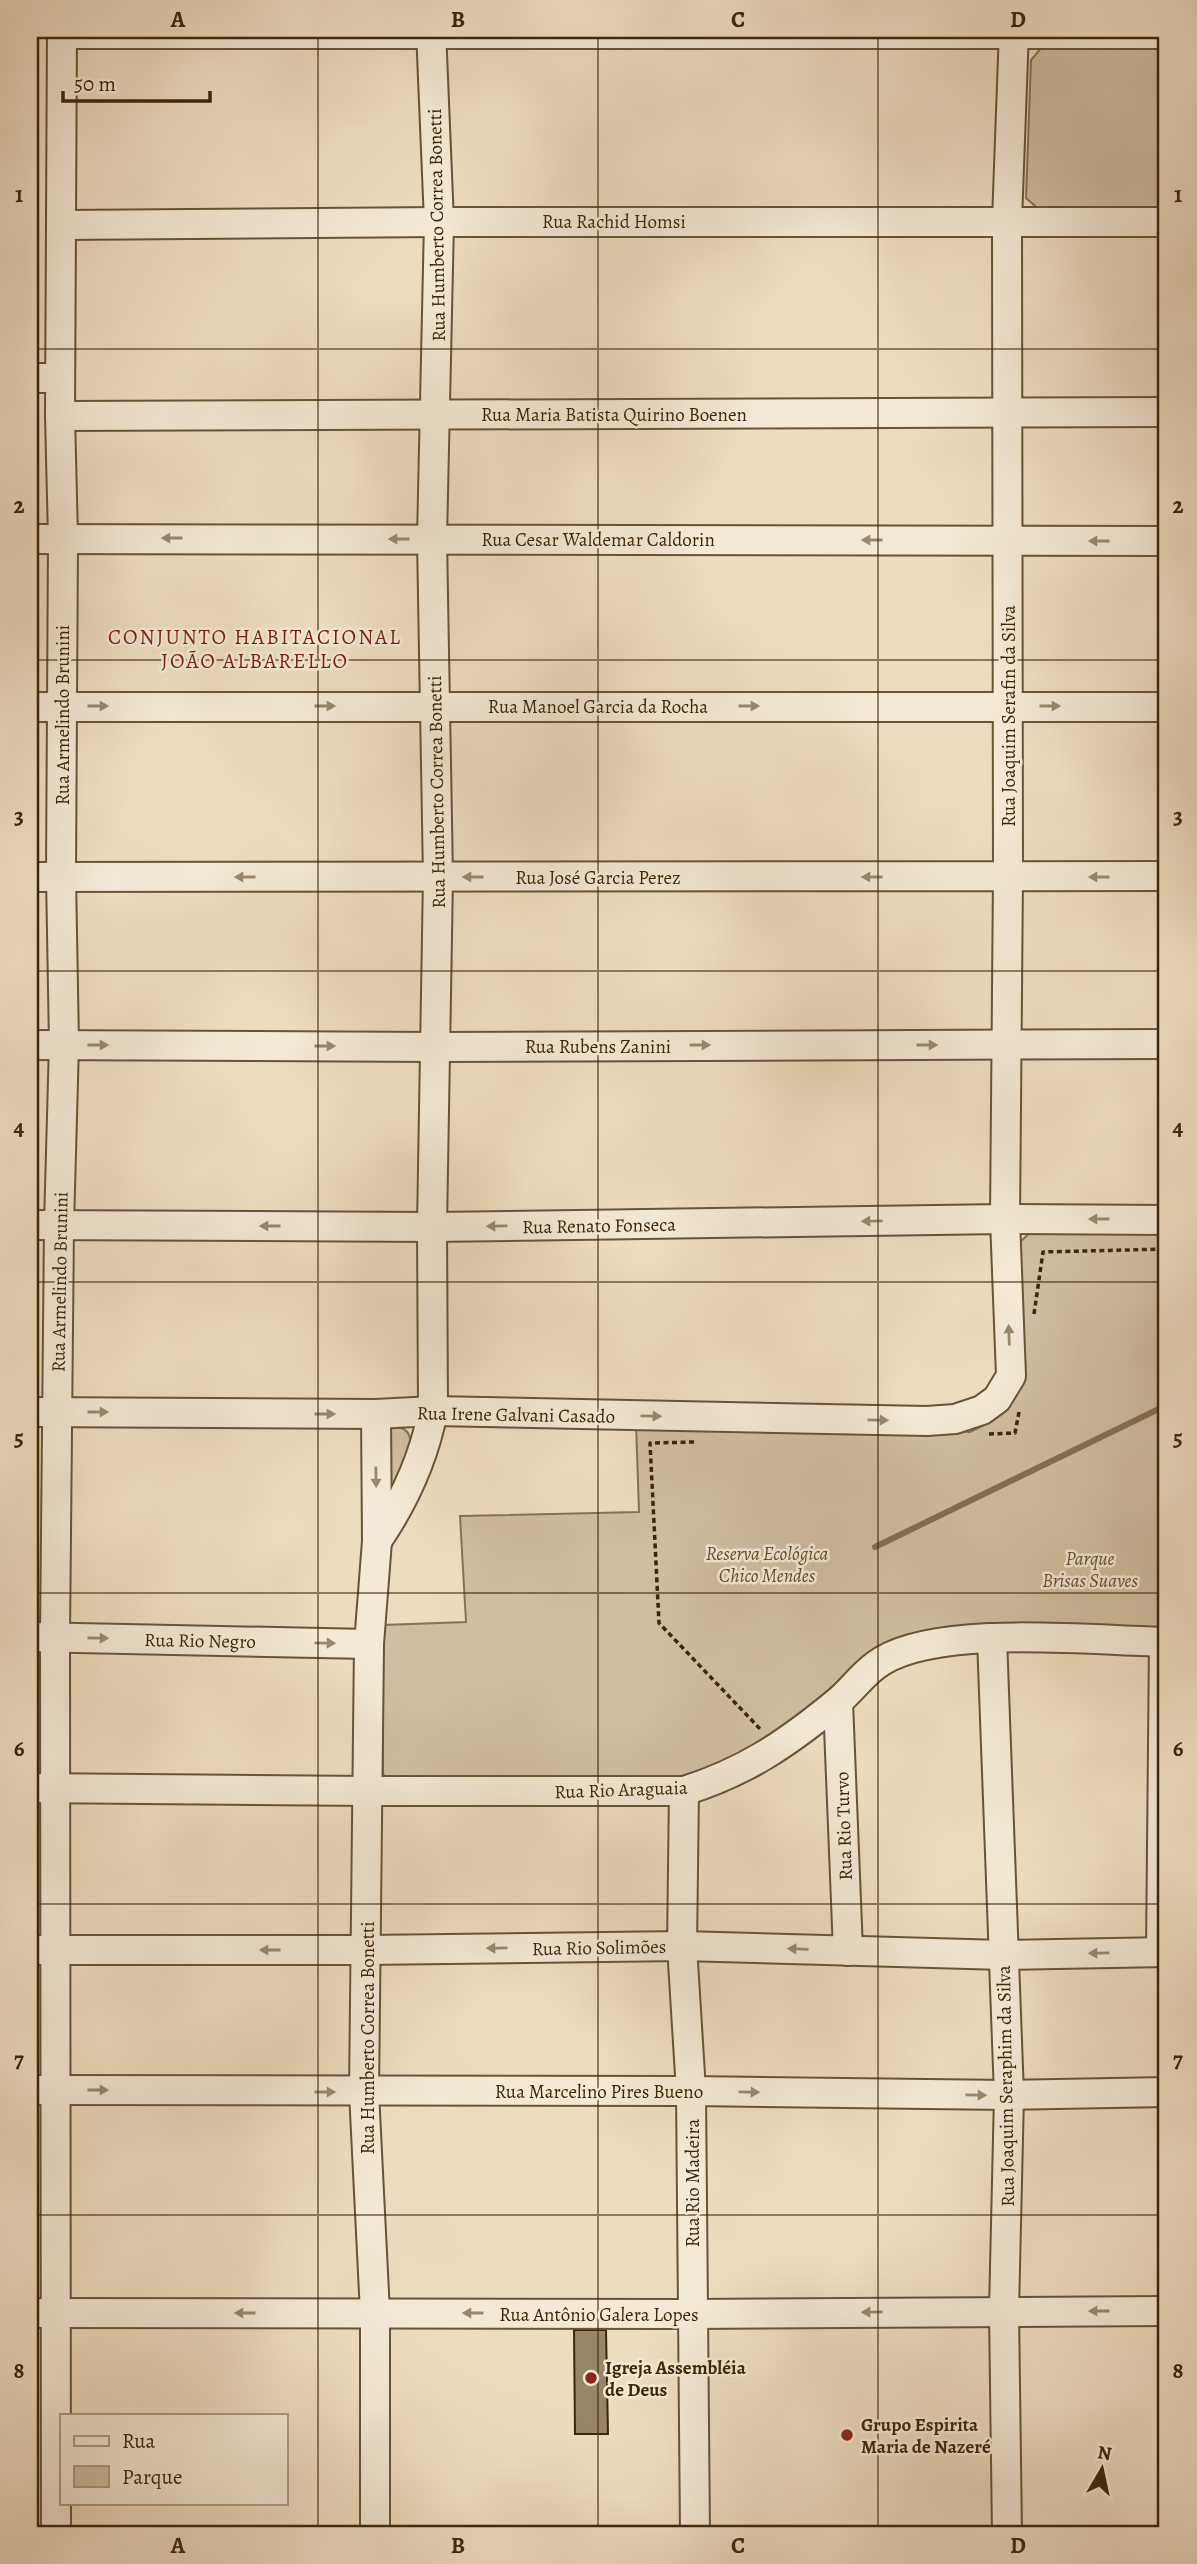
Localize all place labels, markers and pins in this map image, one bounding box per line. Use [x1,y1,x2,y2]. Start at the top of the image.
place label: Igreja Assembléia de Deus [605,2355,747,2403]
marker: Igreja Assembléia de Deus [583,2370,599,2386]
place label: Grupo Espirita Maria de Nazeré [861,2412,991,2460]
marker: Grupo Espirita Maria de Nazeré [839,2427,855,2443]

